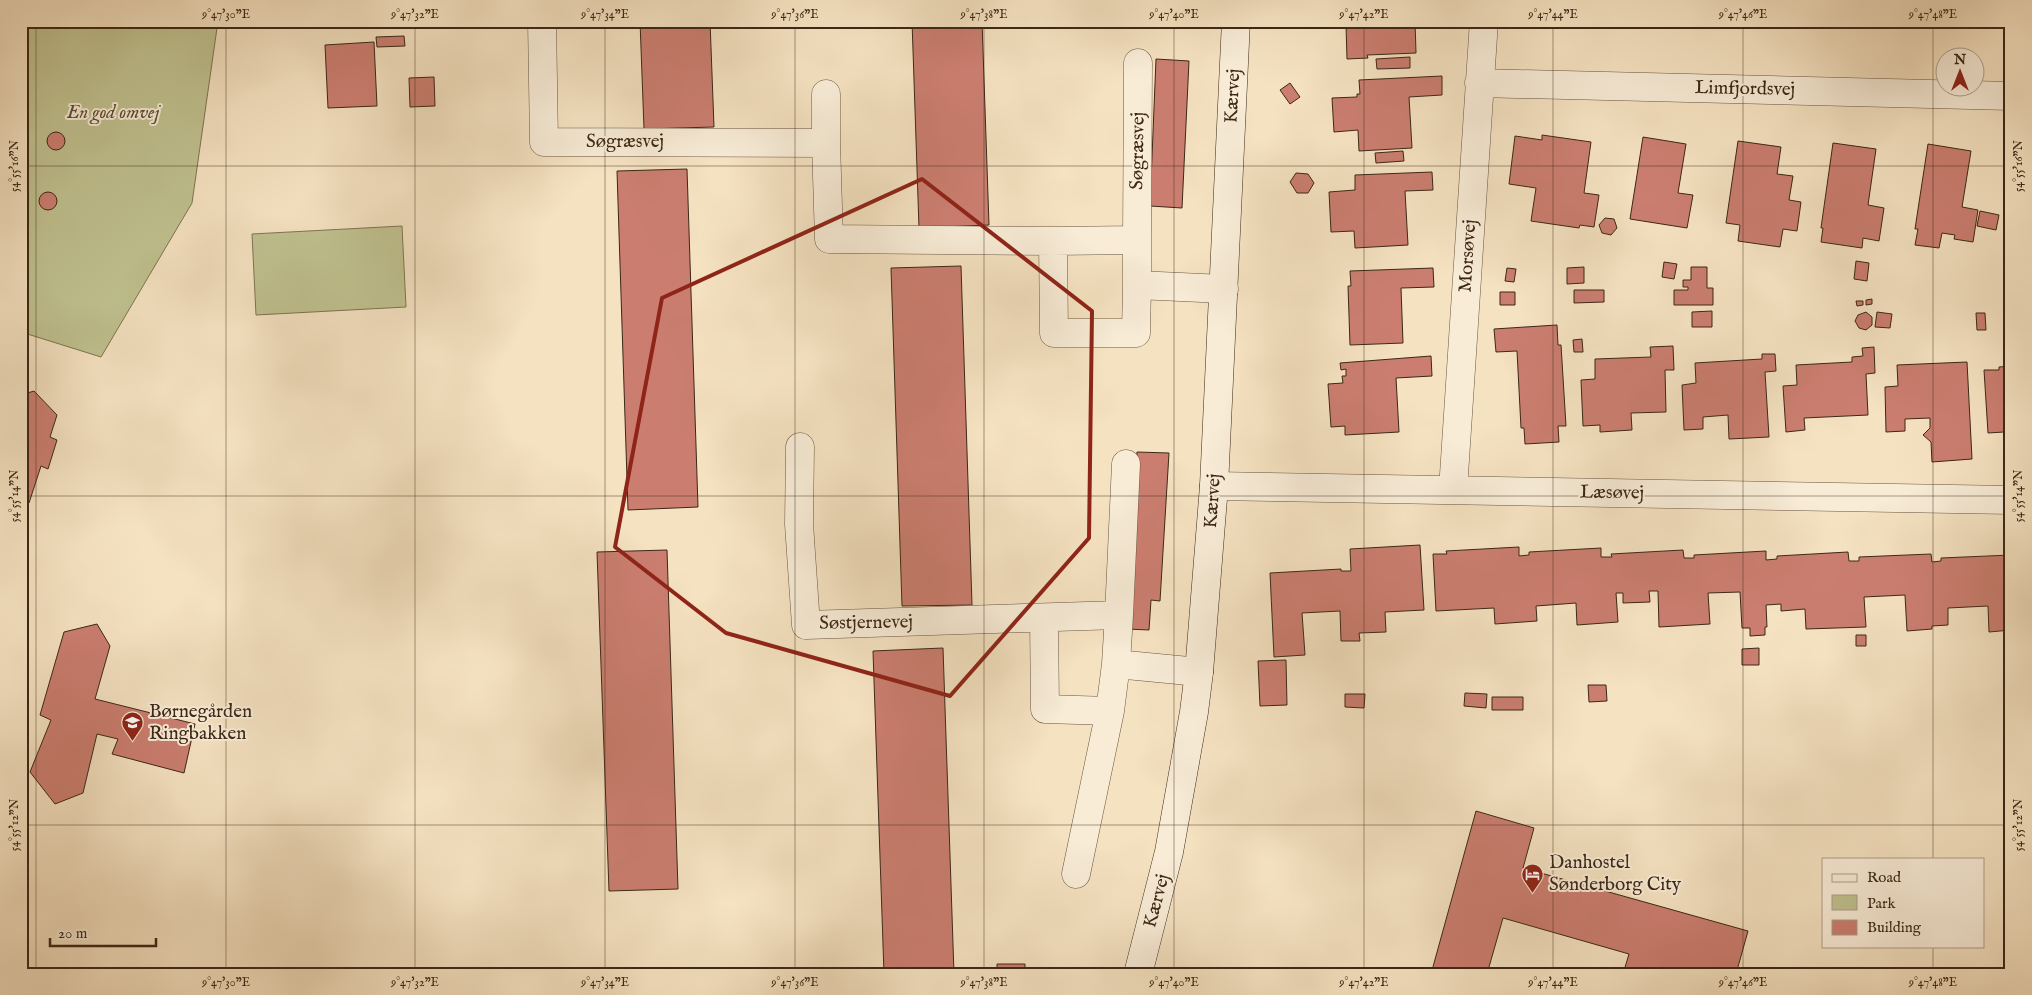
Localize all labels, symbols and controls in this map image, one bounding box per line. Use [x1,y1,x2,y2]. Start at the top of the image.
text: 9°47'30"E [201,7,250,22]
text: 9°47'32"E [390,7,439,22]
text: 9°47'34"E [580,7,629,22]
text: 9°47'36"E [770,7,819,22]
text: 9°47'38"E [960,7,1007,22]
text: 9°47'40"E [1148,7,1199,22]
text: 9°47'42"E [1338,7,1389,22]
text: 9°47'44"E [1527,7,1578,22]
text: 9°47'46"E [1718,7,1767,22]
text: 9°47'48"E [1908,7,1957,22]
north arrow [1934,48,1984,98]
text: N [1953,51,1966,69]
street label: Kærvej [1220,68,1246,124]
street label: Limfjordsvej [1695,76,1795,102]
park label: En god omvej [66,101,161,125]
street label: Søgræsvej [1125,112,1151,190]
street label: Søgræsvej [586,130,664,154]
text: 54°55'16"N [7,139,22,192]
text: 54°55'16"N [2011,139,2026,192]
street label: Morsøvej [1453,219,1483,293]
text: 54°55'14"N [7,469,22,522]
text: 54°55'14"N [2011,469,2026,522]
street label: Kærvej [1199,473,1227,529]
street label: Læsøvej [1580,480,1644,506]
street label: Søstjernevej [819,610,913,636]
place label: Børnegården Ringbakken [149,700,252,746]
school or university icon: Børnegården Ringbakken [121,711,145,742]
text: 54°55'12"N [7,798,22,851]
text: 54°55'12"N [2011,798,2026,851]
place label: Danhostel Sønderborg City [1549,851,1682,897]
legend [1822,858,1984,948]
hotel icon: Danhostel Sønderborg City [1521,862,1545,893]
text: Road [1867,868,1902,887]
street label: Kærvej [1138,871,1176,931]
text: Park [1867,894,1897,913]
scale bar [50,915,156,947]
text: Building [1867,918,1922,937]
text: 20 m [58,924,88,943]
text: 9°47'30"E [201,975,250,990]
text: 9°47'32"E [390,975,439,990]
text: 9°47'34"E [580,975,629,990]
text: 9°47'36"E [770,975,819,990]
text: 9°47'38"E [960,975,1007,990]
text: 9°47'40"E [1148,975,1199,990]
text: 9°47'42"E [1338,975,1389,990]
text: 9°47'44"E [1527,975,1578,990]
text: 9°47'46"E [1718,975,1767,990]
text: 9°47'48"E [1908,975,1957,990]

